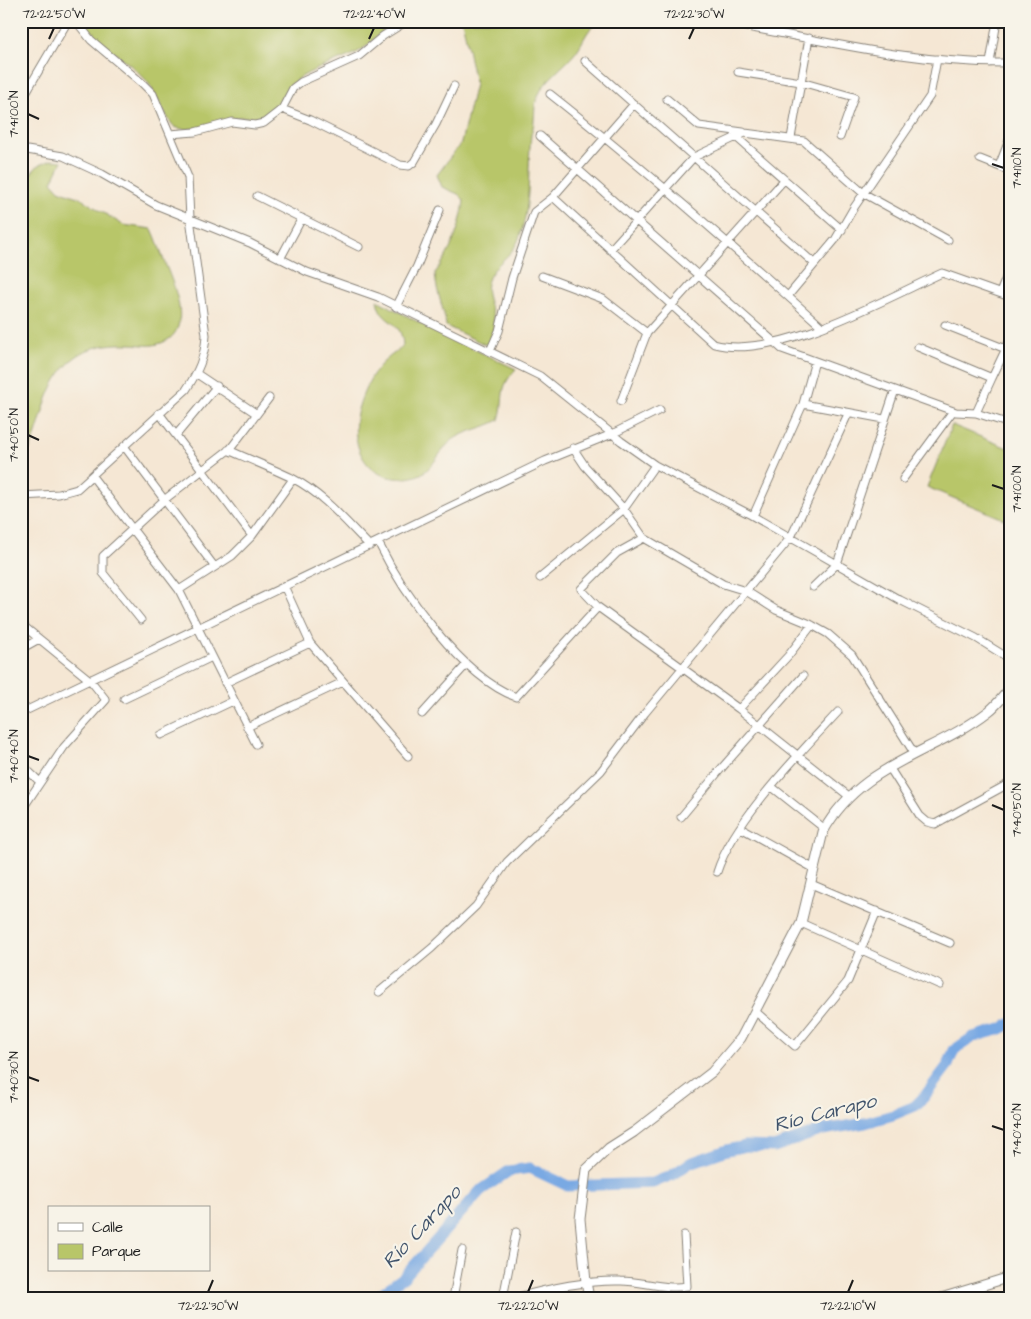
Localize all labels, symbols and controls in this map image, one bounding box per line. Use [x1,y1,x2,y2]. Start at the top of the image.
text: 72°22'50"W [23,6,86,23]
text: 72°22'40"W [343,6,406,23]
text: 72°22'30"W [664,6,725,23]
text: 7°41'00"N [6,90,23,138]
text: 7°41'10"N [1009,147,1026,189]
text: 7°40'50"N [6,407,23,462]
text: 7°41'00"N [1009,465,1026,513]
text: 7°40'40"N [6,729,23,783]
text: 7°40'50"N [1009,782,1026,837]
text: 7°40'30"N [6,1051,23,1103]
water label: Río Carapo [771,1086,881,1139]
text: 7°40'40"N [1009,1103,1026,1157]
water label: Río Carapo [376,1178,469,1275]
legend [48,1206,210,1272]
text: Calle [92,1217,123,1238]
text: Parque [92,1241,141,1262]
text: 72°22'30"W [178,1298,239,1315]
text: 72°22'20"W [497,1298,559,1315]
text: 72°22'10"W [820,1298,877,1315]

